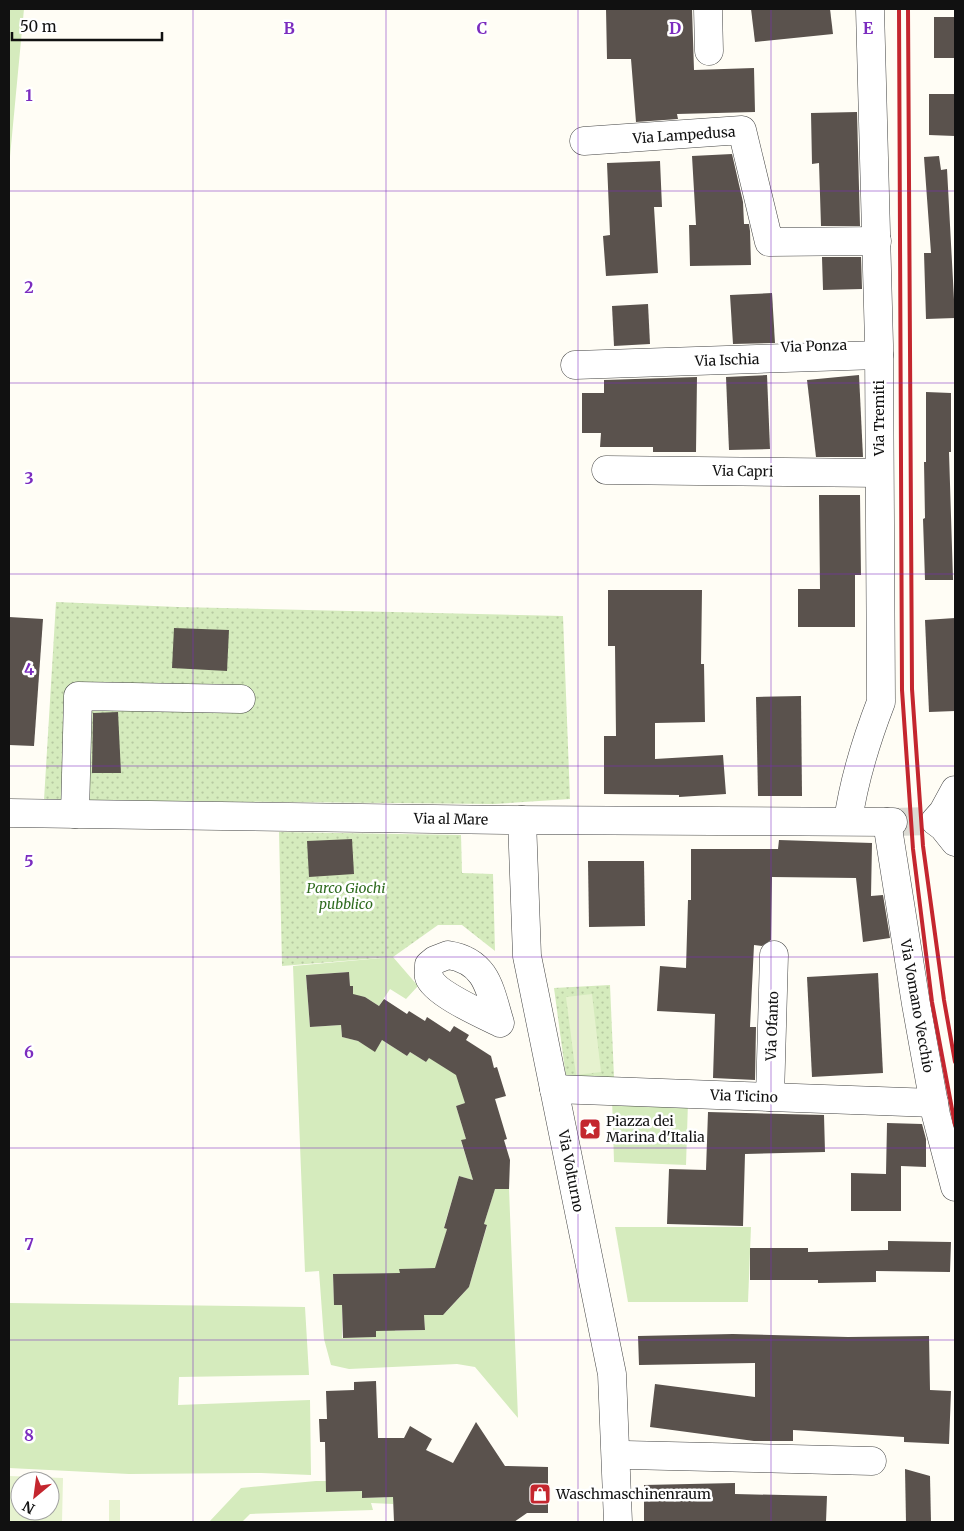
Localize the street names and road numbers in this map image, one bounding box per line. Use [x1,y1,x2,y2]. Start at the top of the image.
street label: Via Lampedusa [631,122,737,148]
street label: Via Ponza [780,336,848,356]
street label: Via Ischia [693,350,760,370]
street label: Via Tremiti [870,380,888,457]
street label: Via Capri [712,461,774,481]
street label: Via al Mare [413,809,488,829]
street label: Via Vomano Vecchio [896,937,938,1074]
street label: Via Ofanto [762,991,782,1062]
street label: Via Ticino [709,1086,778,1106]
street label: Via Volturno [554,1127,588,1214]

